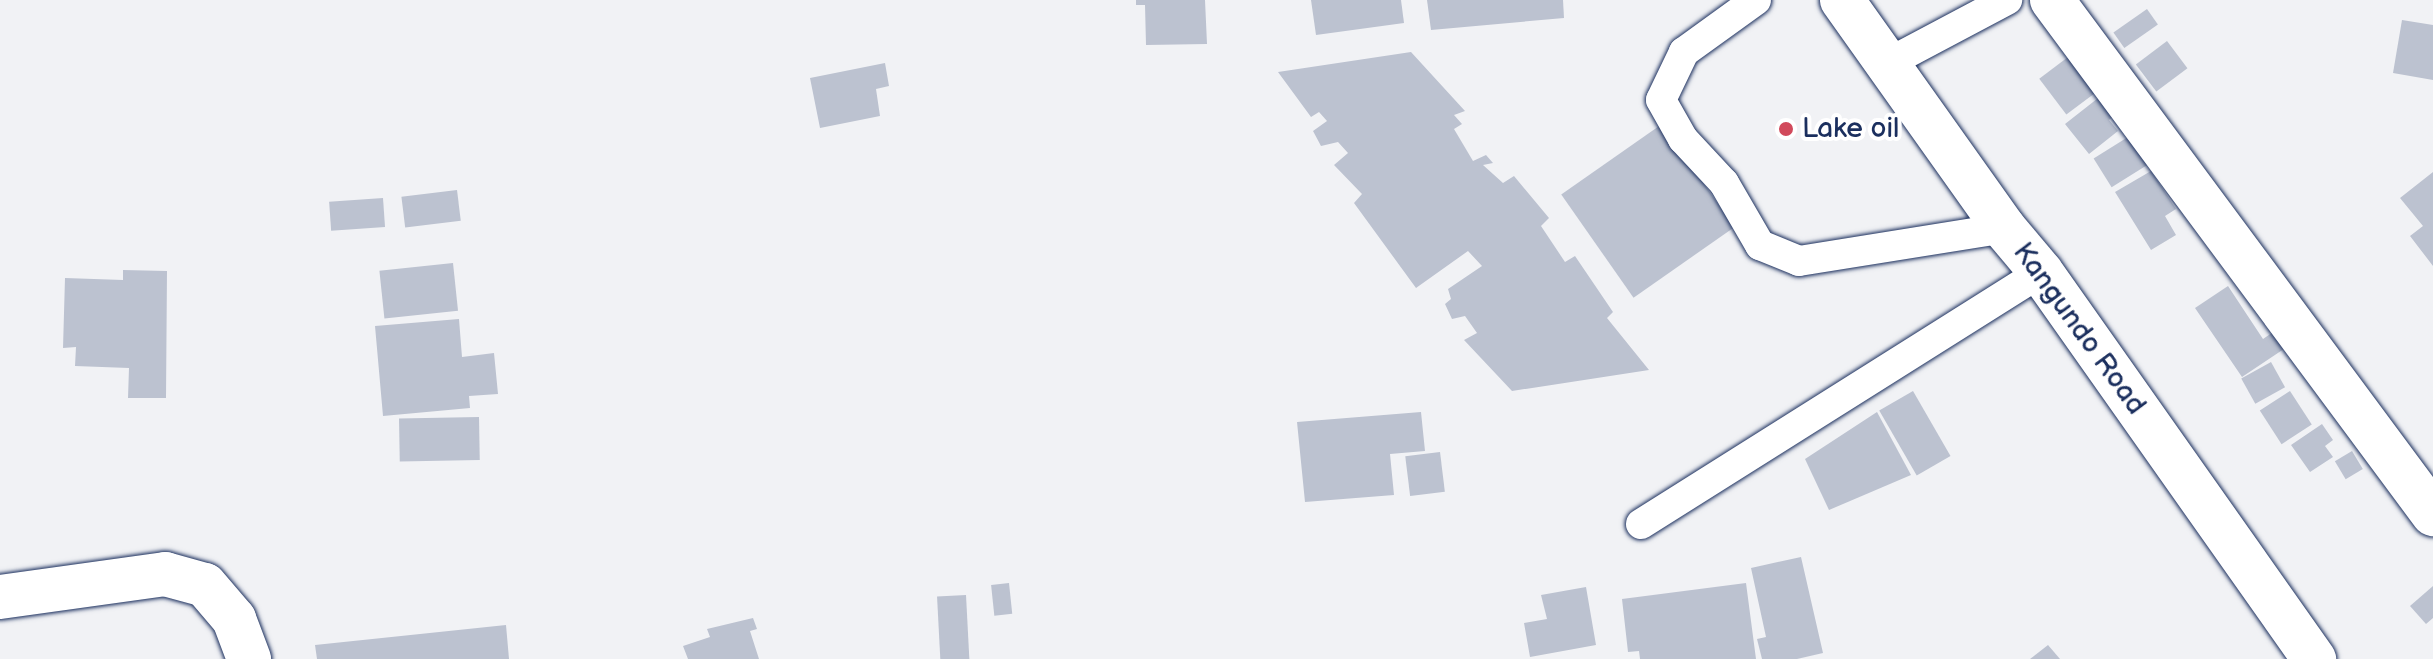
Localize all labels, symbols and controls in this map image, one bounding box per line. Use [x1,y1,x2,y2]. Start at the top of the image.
place label: Lake oil [1802,112,1899,146]
marker: Lake oil [1777,120,1795,138]
street label: Kangundo Road [2005,237,2153,421]

